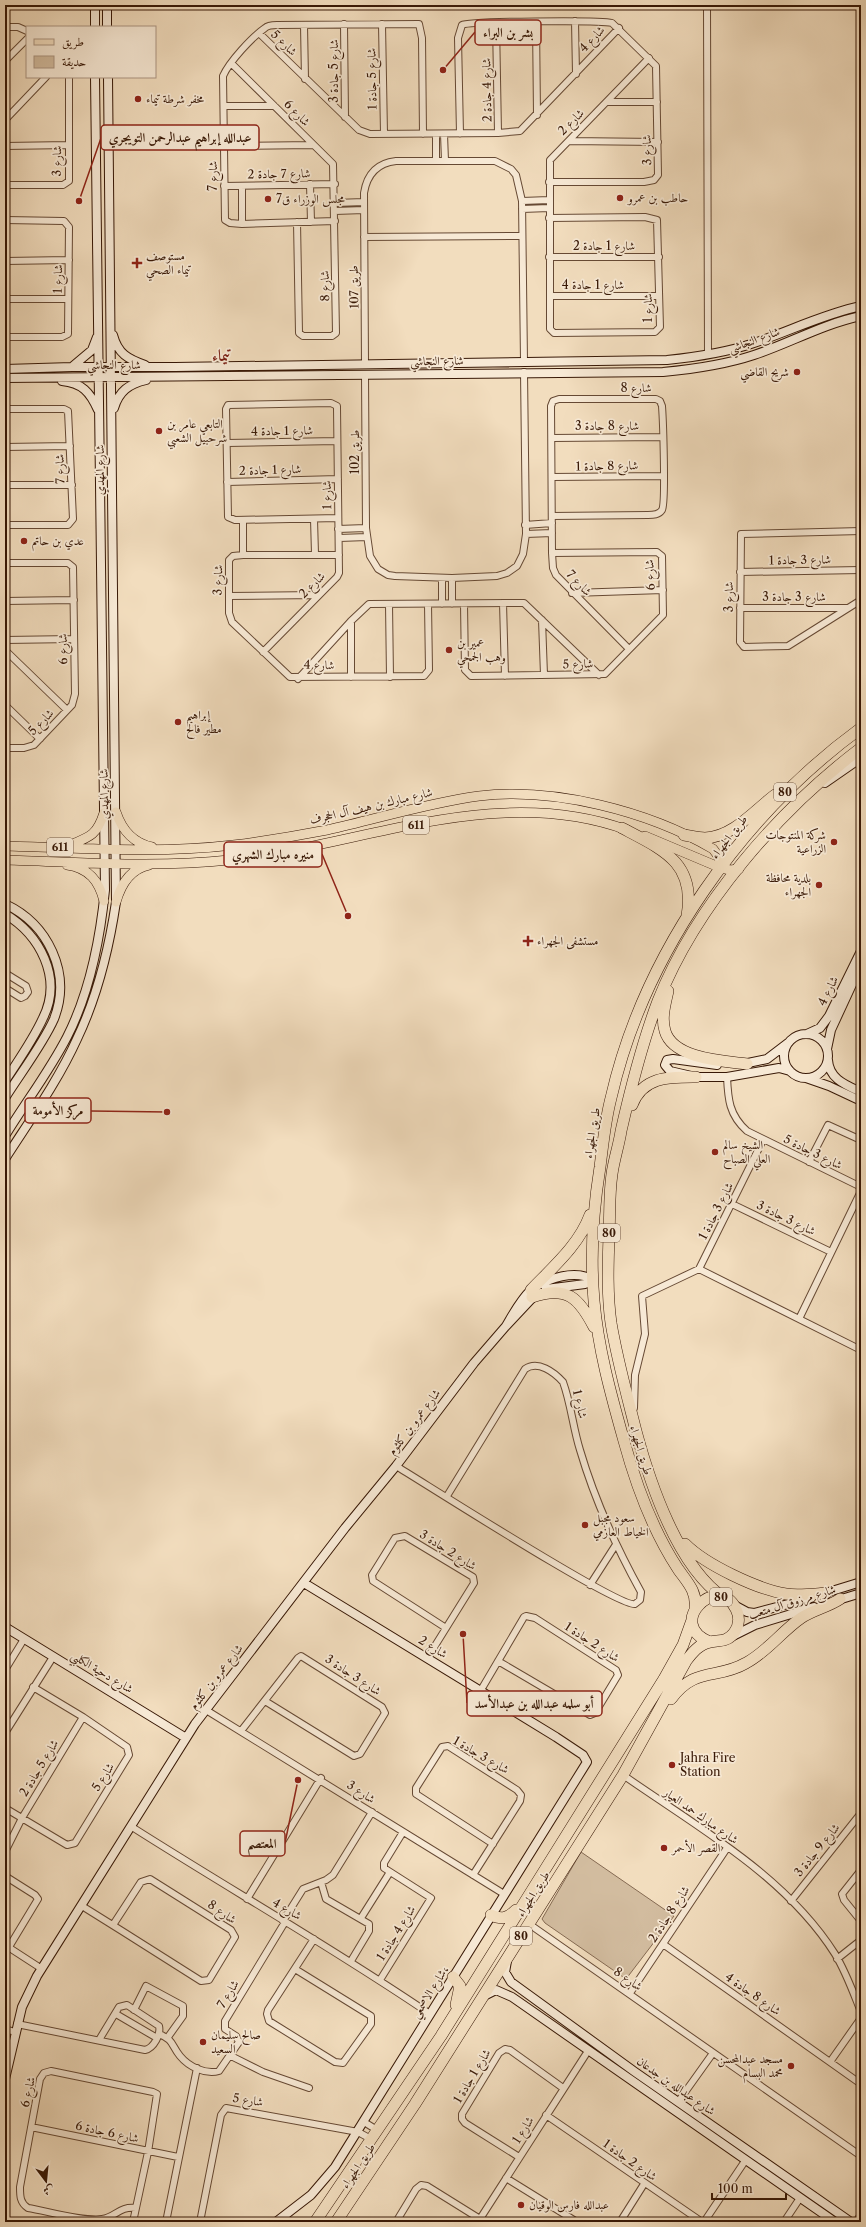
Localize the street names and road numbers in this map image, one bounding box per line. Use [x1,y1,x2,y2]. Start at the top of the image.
street label: شارع 4 [576,22,611,58]
street label: شارع 5 [265,27,301,62]
street label: شارع 5 جادة 3 [326,39,345,103]
street label: شارع 5 جادة 1 [363,48,384,110]
street label: شارع 4 جادة 2 [478,58,499,122]
street label: شارع 6 [278,96,314,132]
street label: شارع 2 [554,105,590,141]
street label: شارع 3 [639,134,658,165]
street label: شارع 3 [49,145,68,177]
street label: شارع 7 [205,161,224,191]
street label: شارع 7 جادة 2 [247,165,311,186]
street label: شارع 1 جادة 2 [573,238,635,257]
street label: شارع 1 [50,264,69,294]
street label: طريق 107 [346,265,362,309]
street label: شارع 8 [317,270,336,302]
street label: شارع 1 جادة 4 [562,277,624,296]
street label: شارع 1 [640,293,659,323]
street label: شارع النجاشي [726,323,783,360]
street label: شارع النجاشي [410,353,464,372]
street label: شارع النجاشي [87,357,141,376]
street label: شارع 8 [620,380,652,399]
street label: شارع 8 جادة 3 [575,418,639,437]
street label: شارع 1 جادة 4 [251,422,314,443]
street label: طريق 102 [347,429,363,474]
street label: شارع المهدي [92,445,111,495]
street label: شارع 7 [51,453,72,484]
street label: شارع 8 جادة 1 [576,457,639,478]
street label: شارع 1 جادة 2 [239,461,302,482]
street label: شارع 1 [319,480,338,510]
street label: شارع 3 جادة 1 [769,551,831,572]
street label: شارع 6 [641,559,662,591]
street label: شارع 3 [209,564,230,596]
street label: شارع 7 [561,567,595,602]
street label: شارع 2 [295,568,331,604]
street label: شارع 3 [721,581,740,612]
street label: شارع 3 جادة 3 [762,589,826,608]
street label: شارع 6 [55,633,74,665]
street label: شارع 5 [562,655,594,676]
street label: شارع 4 [303,657,335,676]
street label: شارع 5 [25,705,60,741]
street label: شارع المهدي [96,768,115,819]
road number: 80 [774,783,796,801]
street label: شارع مبارك بن هيف آل الحجرف [308,784,435,831]
street label: طريق الجهراء [707,812,751,862]
road number: 611 [403,816,429,834]
road number: 611 [47,838,73,856]
street label: شارع 4 [814,973,845,1010]
street label: طريق الجهراء [580,1106,604,1160]
street label: شارع 3 جادة 5 [780,1131,845,1176]
street label: شارع 3 جادة 1 [695,1180,740,1244]
street label: شارع 3 جادة 3 [753,1197,818,1242]
road number: 80 [598,1224,620,1242]
street label: شارع عمرو بن كلثوم [384,1386,447,1460]
street label: شارع 1 [566,1388,591,1421]
street label: طريق الجهراء [626,1423,656,1477]
street label: شارع 2 جادة 3 [415,1526,479,1576]
street label: شارع مرزوق آل متعب [746,1581,839,1626]
road number: 80 [710,1588,732,1606]
street label: شارع 2 جادة 1 [560,1618,623,1668]
street label: شارع 2 [414,1632,451,1665]
street label: شارع عمرو بن كلثوم [185,1641,249,1715]
street label: شارع دحية الكلبي [66,1647,136,1700]
street label: شارع 3 جادة 3 [320,1651,384,1702]
street label: شارع 3 جادة 1 [449,1733,512,1780]
street label: شارع 5 جادة 2 [16,1736,65,1801]
street label: شارع 5 [88,1760,121,1796]
street label: شارع 3 [342,1777,378,1810]
street label: شارع مبارك حمد العيار [658,1784,742,1850]
street label: شارع 9 جادة 3 [791,1820,846,1882]
street label: طريق الجهراء [513,1868,553,1920]
street label: شارع 8 جادة 2 [645,1883,696,1947]
street label: شارع 4 [268,1894,305,1926]
street label: شارع 8 [203,1897,240,1930]
street label: شارع 4 جادة 1 [373,1902,422,1965]
road number: 80 [510,1927,532,1945]
street label: شارع الاصمعي، [408,1963,456,2023]
street label: شارع 8 [609,1964,646,1997]
street label: شارع 8 جادة 4 [720,1969,784,2022]
street label: شارع 7 [213,1977,245,2013]
street label: شارع 1 جادة 1 [450,2046,497,2108]
street label: شارع عبدالله بن جدعان [632,2053,719,2122]
street label: شارع 6 [17,2075,42,2110]
street label: شارع 5 [231,2090,264,2113]
street label: شارع 1 [509,2113,540,2148]
street label: شارع 6 جادة 6 [73,2117,140,2149]
street label: شارع 2 جادة 1 [598,2136,660,2187]
street label: طريق الجهراء [337,2140,379,2192]

